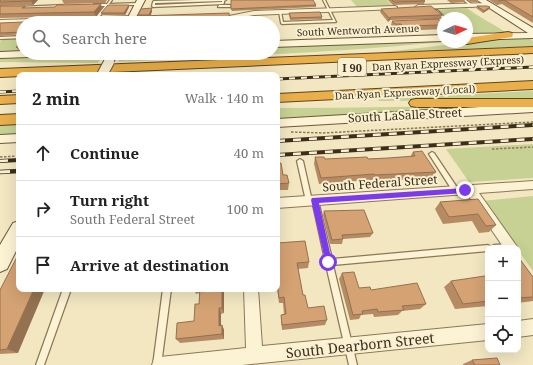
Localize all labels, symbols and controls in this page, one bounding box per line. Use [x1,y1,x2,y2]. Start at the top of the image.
north arrow [437,12,473,48]
search box [16,16,280,60]
street label: South Wentworth Avenue [297,21,419,39]
icon: search [30,27,52,49]
text: Search here [62,28,147,48]
street label: Dan Ryan Expressway (Express) [372,52,524,74]
road number: I 90 [338,58,366,76]
street label: Dan Ryan Expressway (Local) [334,81,476,103]
text: 2 min [32,87,80,110]
text: Walk · 140 m [185,89,264,107]
street label: South LaSalle Street [348,104,462,126]
icon: ahead [32,142,54,164]
text: Continue [70,143,139,163]
text: 40 m [234,144,264,162]
street label: South Federal Street [322,170,438,196]
route end [456,181,474,199]
text: Turn right [70,190,149,210]
icon: right [32,198,54,220]
text: 100 m [227,200,264,218]
text: South Federal Street [70,210,195,228]
map controls [485,245,521,353]
button: + [485,245,521,281]
route start [319,253,337,271]
icon: arrive [32,254,54,276]
text: Arrive at destination [70,255,229,275]
button: − [485,281,521,317]
button: locate [485,317,521,353]
street label: South Dearborn Street [285,328,435,362]

